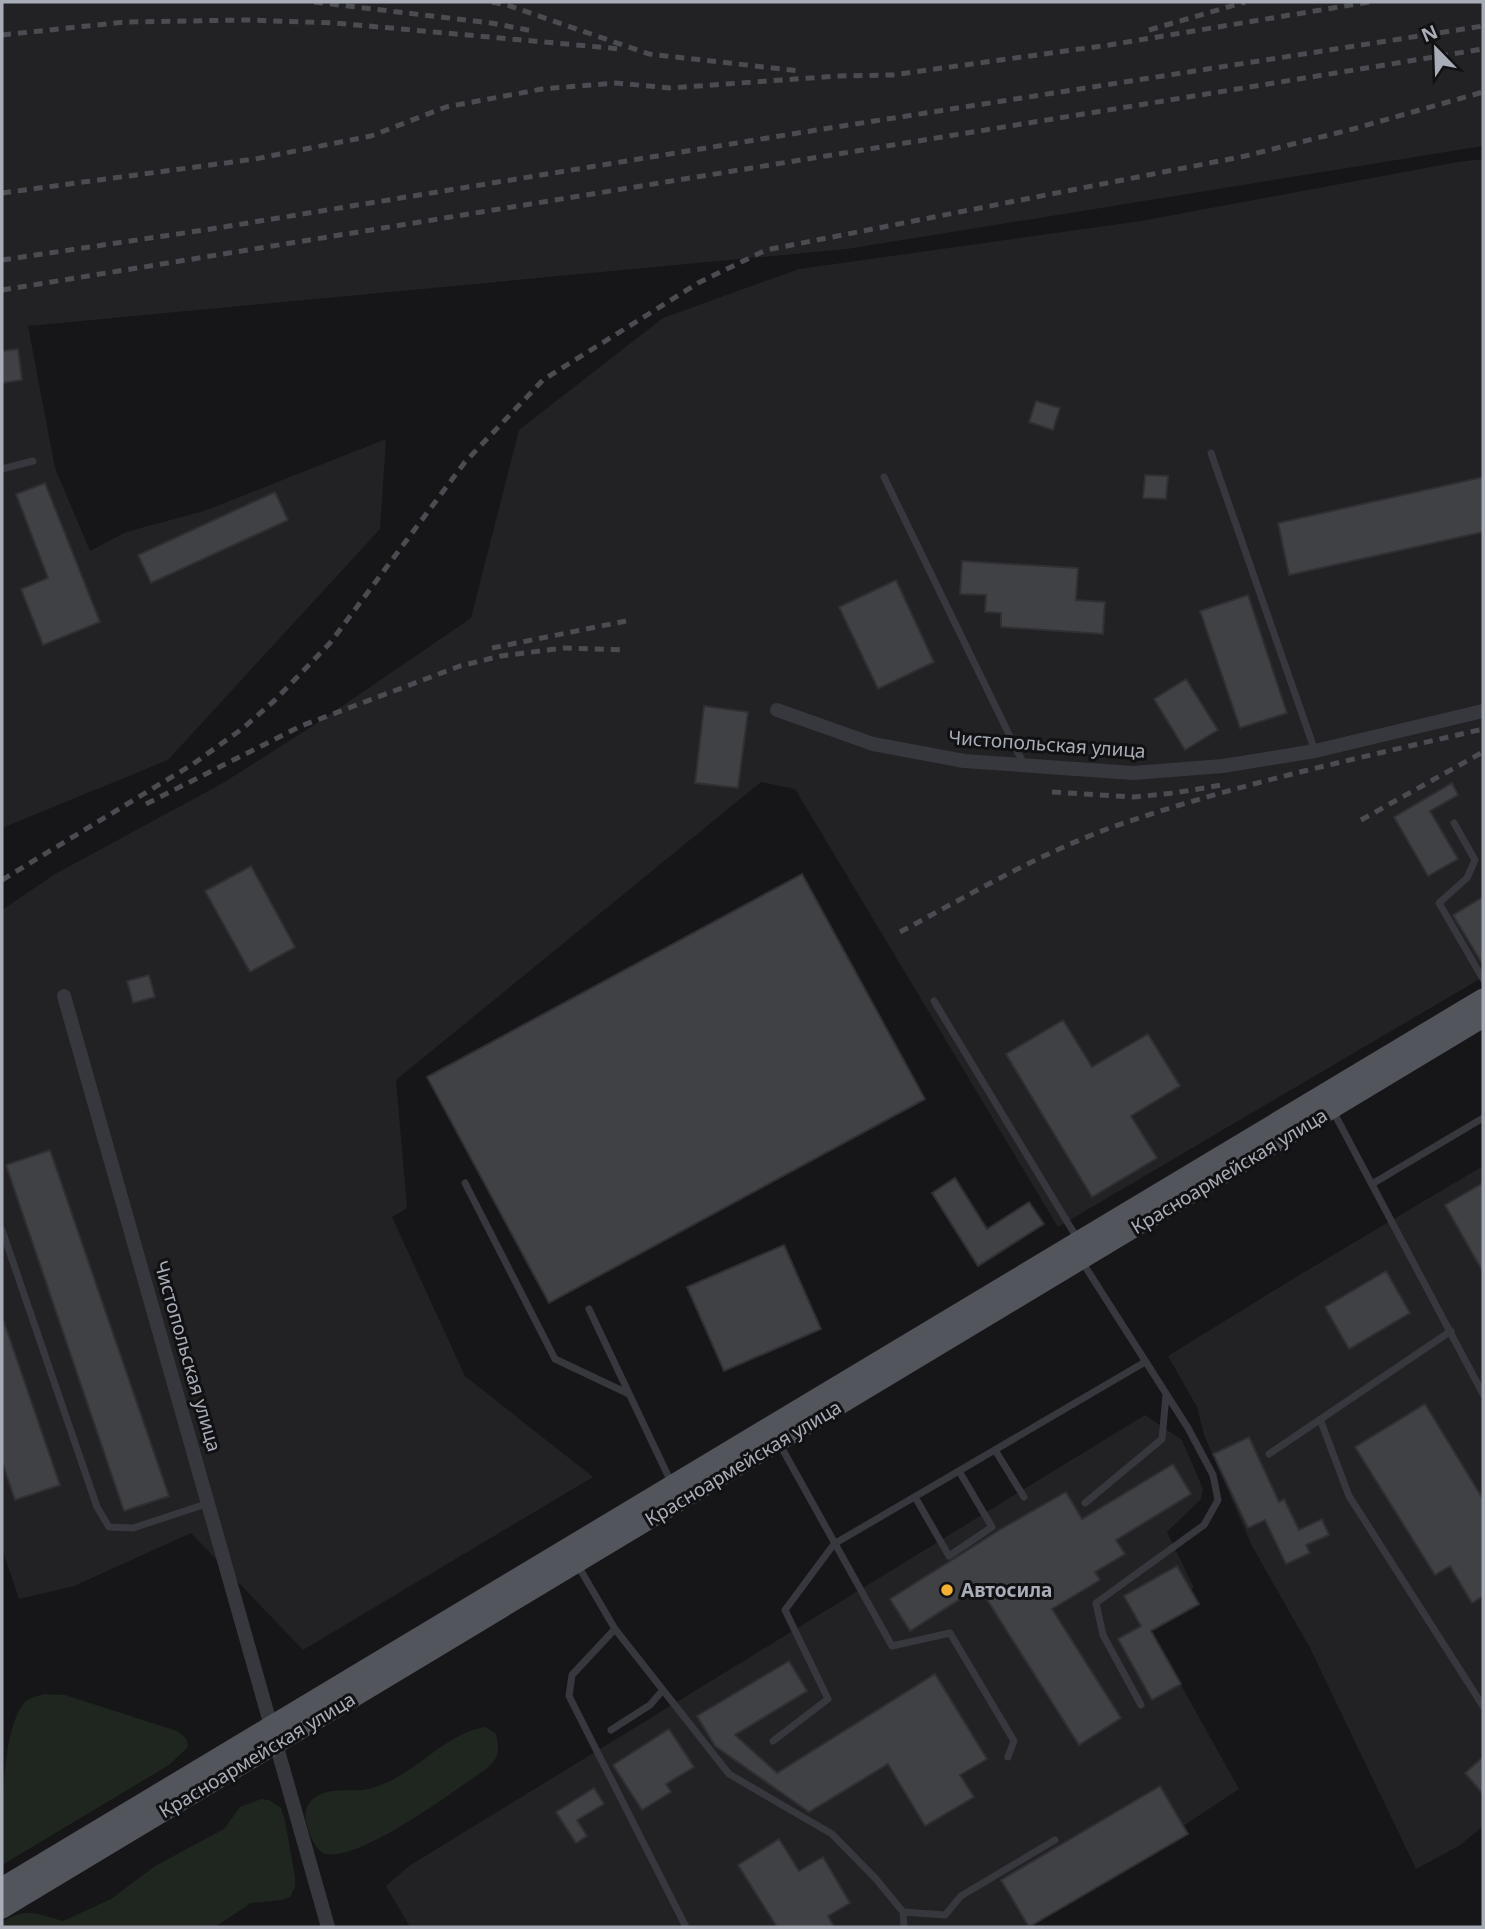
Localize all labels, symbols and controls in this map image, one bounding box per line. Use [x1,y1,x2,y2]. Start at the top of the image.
north arrow [1401,14,1471,84]
text: N [1417,18,1442,48]
street label: Чистопольская улица [948,724,1146,764]
street label: Красноармейская улица [1126,1102,1332,1240]
street label: Чистопольская улица [148,1257,228,1455]
street label: Красноармейская улица [640,1394,846,1532]
place label: Автосила [961,1577,1052,1603]
marker: Автосила [939,1582,955,1598]
street label: Красноармейская улица [154,1686,360,1824]

